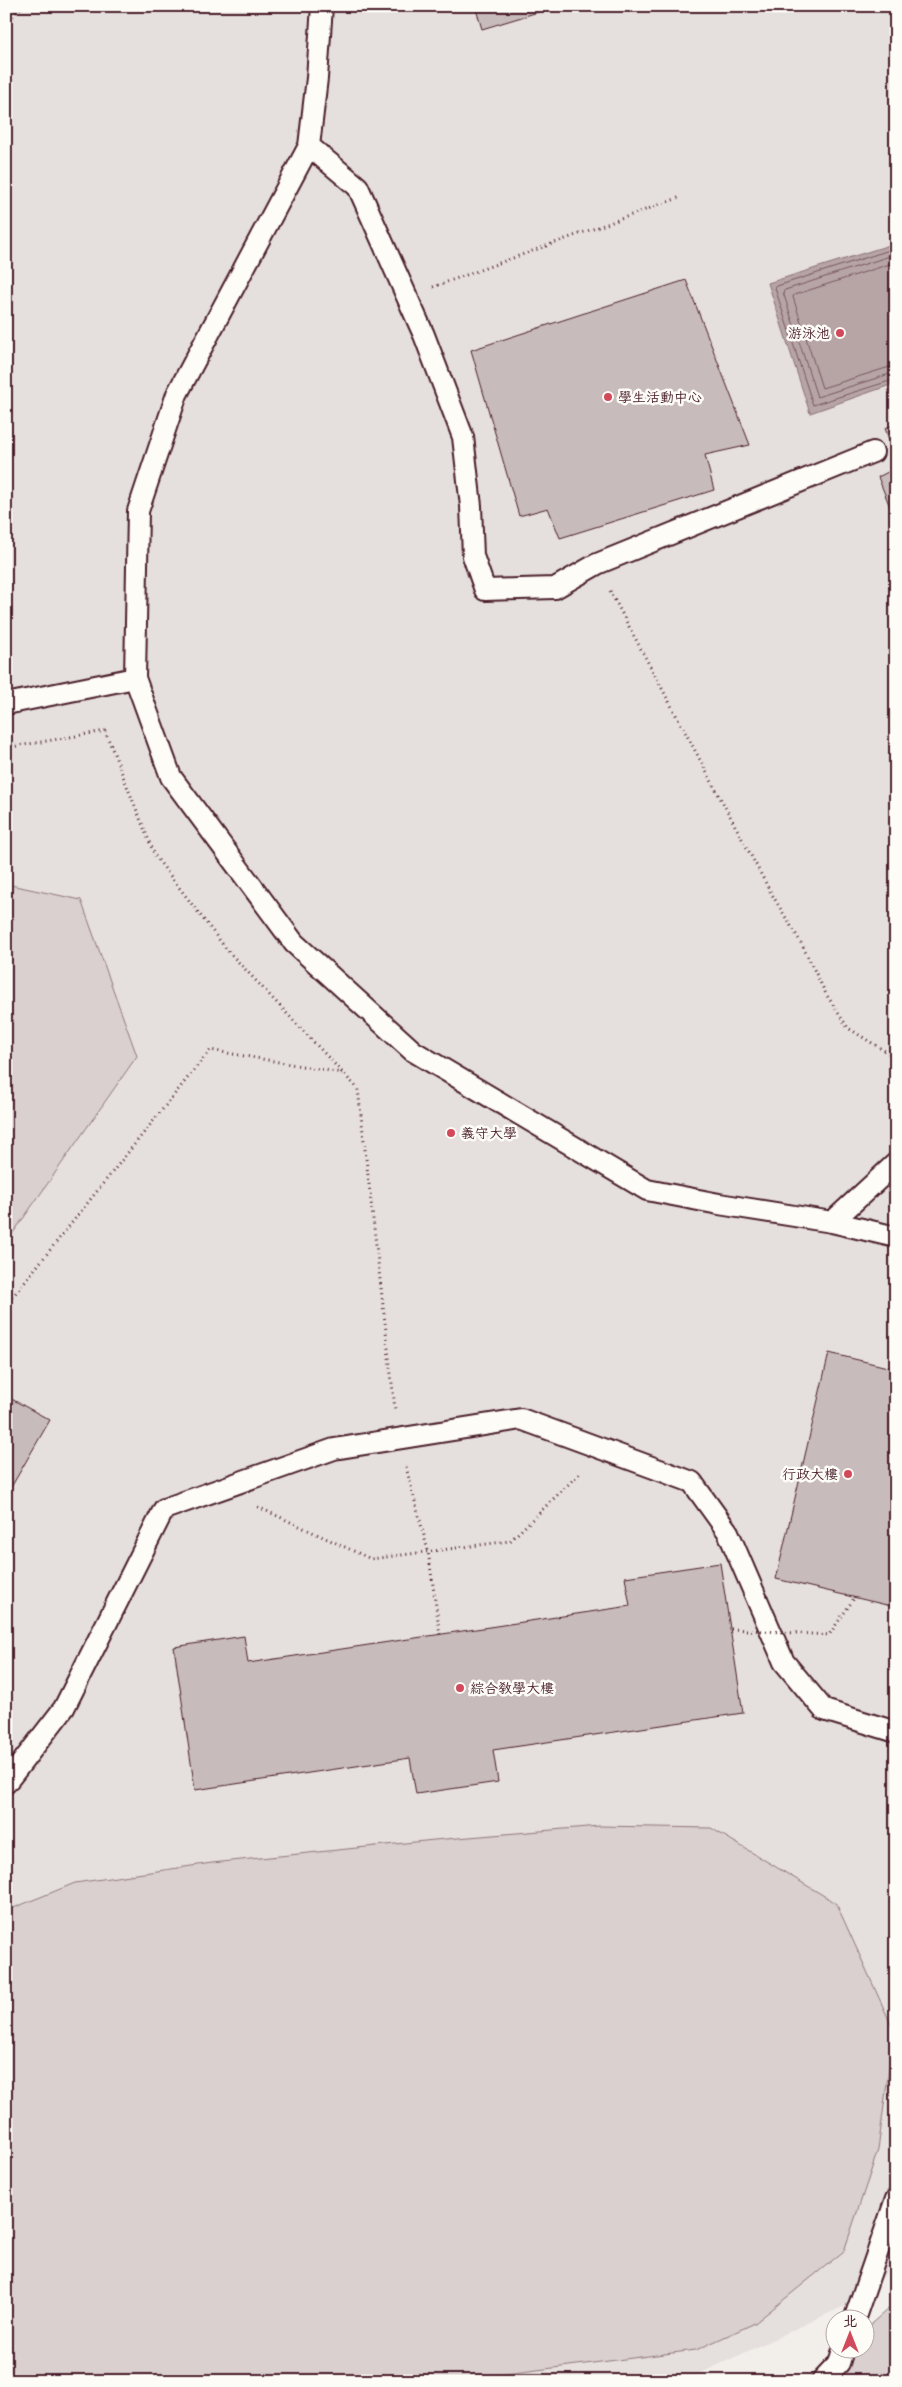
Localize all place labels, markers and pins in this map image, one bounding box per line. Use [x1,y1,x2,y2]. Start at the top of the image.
place label: 游泳池 [788,325,830,342]
marker: 游泳池 [834,327,846,339]
place label: 學生活動中心 [618,389,702,406]
marker: 學生活動中心 [602,391,614,403]
place label: 義守大學 [461,1125,517,1142]
marker: 義守大學 [445,1127,457,1139]
place label: 行政大樓 [782,1466,838,1483]
marker: 行政大樓 [842,1468,854,1480]
place label: 綜合教學大樓 [470,1680,554,1697]
marker: 綜合教學大樓 [454,1682,466,1694]

